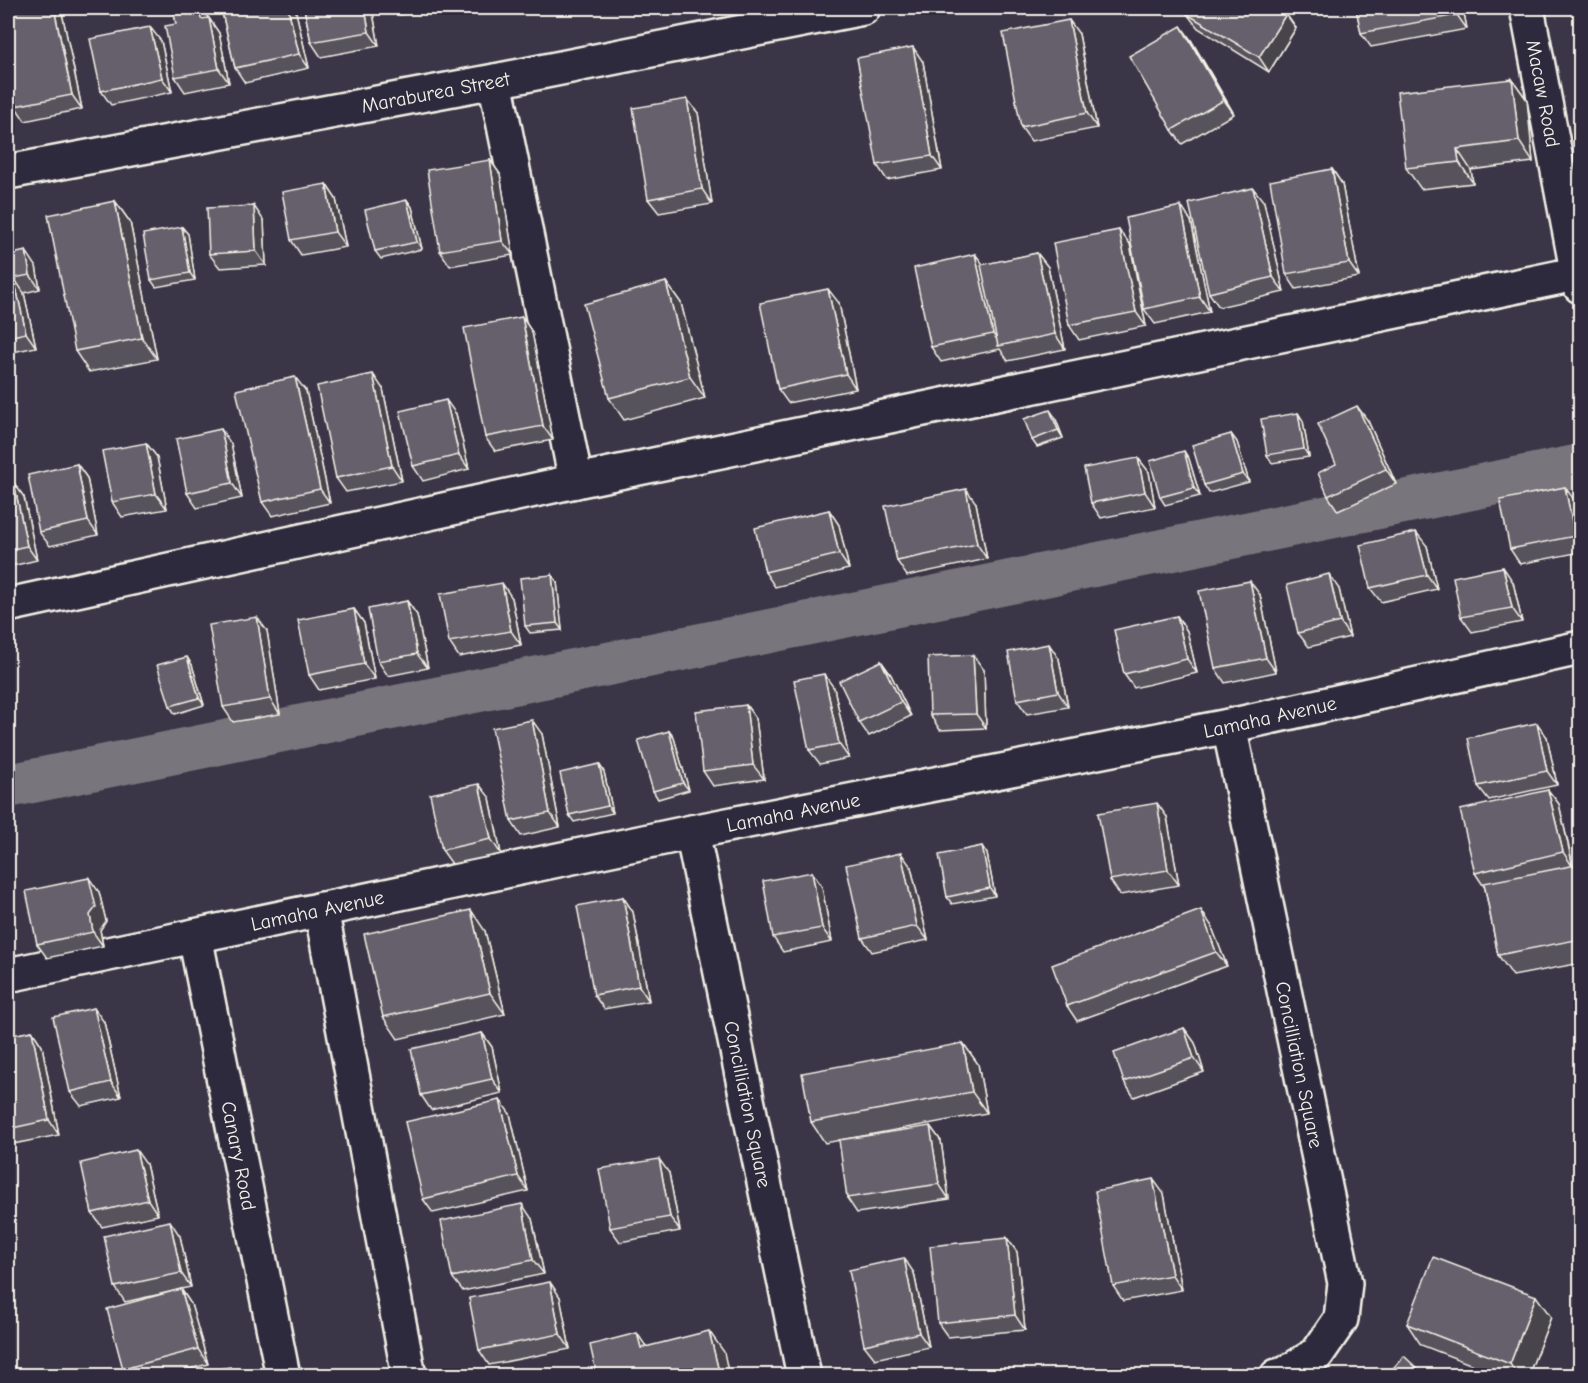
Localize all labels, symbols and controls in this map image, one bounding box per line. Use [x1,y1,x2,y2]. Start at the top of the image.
street label: Macaw Road [1521,38,1564,149]
street label: Maraburea Street [360,67,513,118]
street label: Lamaha Avenue [1201,691,1339,743]
street label: Lamaha Avenue [725,788,862,837]
street label: Lamaha Avenue [249,886,386,936]
street label: Concilliation Square [1270,979,1328,1150]
street label: Concilliation Square [719,1019,776,1190]
street label: Canary Road [216,1099,261,1212]

